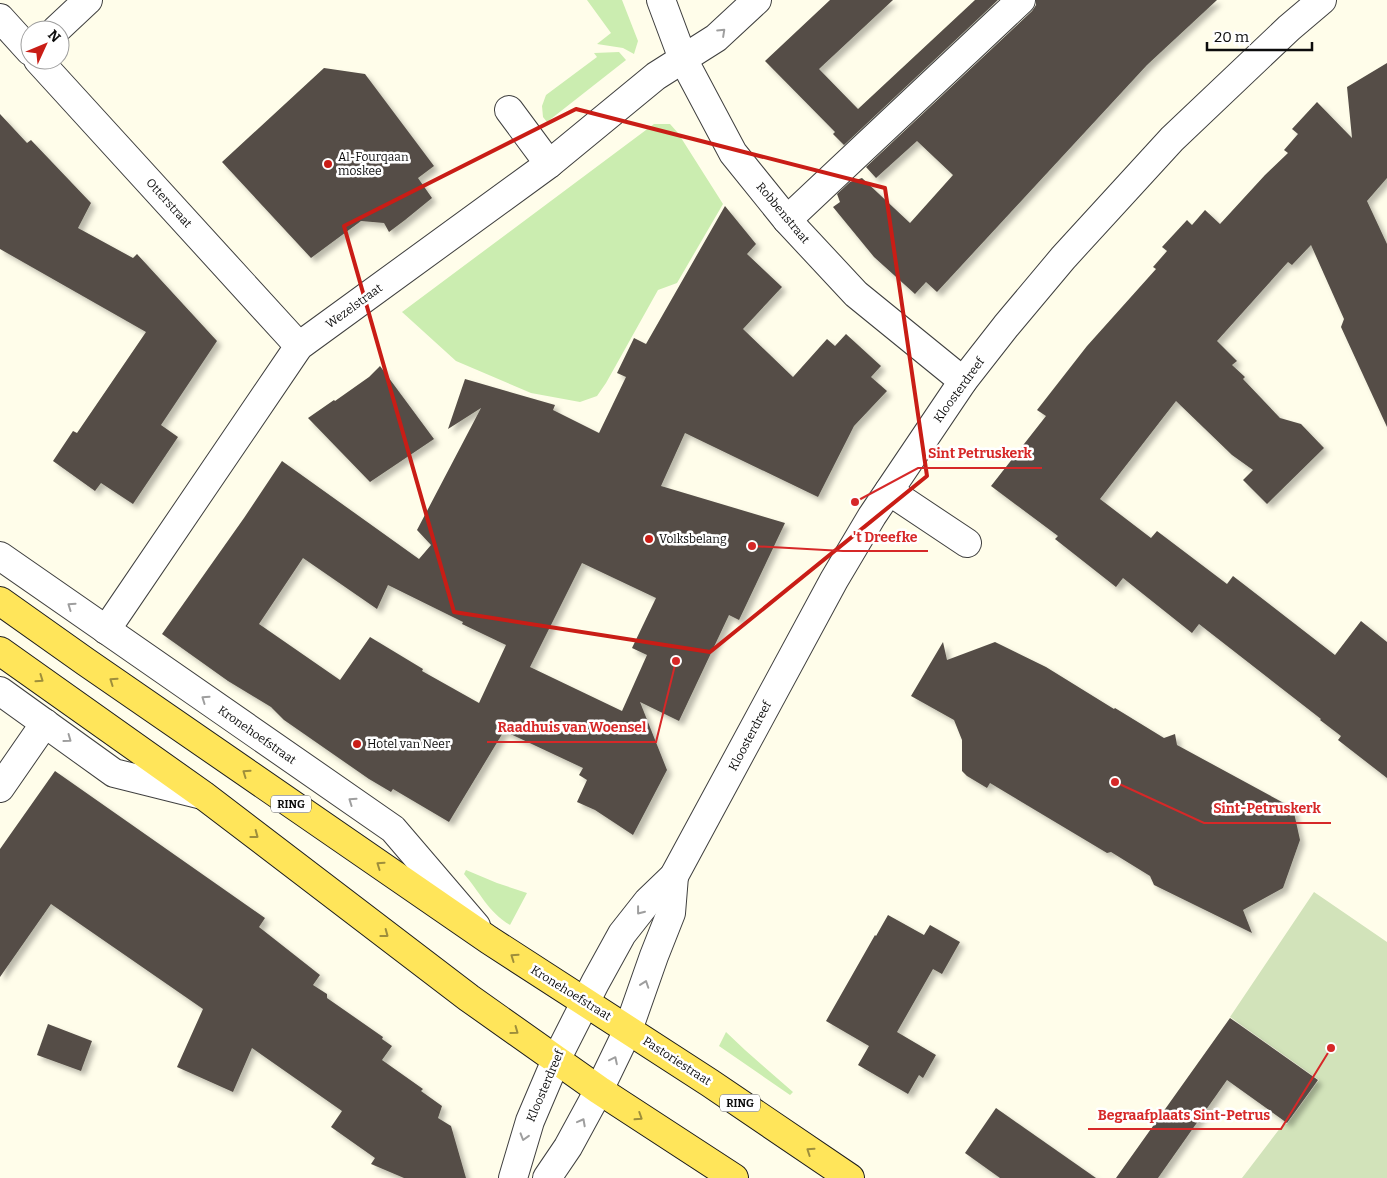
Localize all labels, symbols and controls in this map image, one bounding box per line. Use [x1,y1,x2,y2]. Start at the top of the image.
north arrow [20,20,70,70]
scale bar [1207,20,1312,52]
text: N [44,27,64,46]
text: 20 m [1214,28,1250,46]
one-way arrow [717,29,726,38]
place label: Al-Fourqaan moskee [338,150,409,178]
marker: Al-Fourqaan moskee [322,158,334,170]
street label: Otterstraat [143,175,195,231]
street label: Robbenstraat [754,180,813,247]
street label: Wezelstraat [323,280,385,331]
street label: Kloosterdreef [931,354,988,425]
callout: Sint Petruskerk [918,439,1042,468]
text: Sint Petruskerk [928,445,1033,462]
callout: 't Dreefke [843,522,928,551]
text: 't Dreefke [853,529,918,546]
place label: Volksbelang [659,532,727,546]
marker: Volksbelang [643,533,655,545]
one-way arrow [67,603,77,612]
one-way arrow [34,673,44,682]
one-way arrow [109,678,118,687]
one-way arrow [201,696,210,705]
street label: Kloosterdreef [726,698,775,773]
street label: Kronehoefstraat [215,703,299,767]
callout: Raadhuis van Woensel [487,713,656,742]
text: Raadhuis van Woensel [498,719,647,736]
one-way arrow [62,733,72,742]
place label: Hotel van Neer [367,737,451,751]
marker: Hotel van Neer [351,738,363,750]
one-way arrow [243,770,252,779]
callout: Sint-Petruskerk [1204,794,1331,823]
road number: RING [271,796,311,812]
one-way arrow [349,798,358,807]
text: Sint-Petruskerk [1213,800,1321,817]
one-way arrow [250,830,259,839]
one-way arrow [376,862,386,871]
one-way arrow [637,905,646,915]
one-way arrow [379,928,389,937]
one-way arrow [510,954,520,963]
street label: Kronehoefstraat [528,963,614,1024]
one-way arrow [639,980,649,988]
one-way arrow [509,1025,518,1033]
street label: Pastoriestraat [640,1034,714,1088]
street label: Kloosterdreef [524,1047,567,1124]
one-way arrow [607,1056,618,1065]
road number: RING [720,1094,760,1112]
callout: Begraafplaats Sint-Petrus [1088,1100,1281,1129]
text: Begraafplaats Sint-Petrus [1098,1107,1270,1124]
one-way arrow [634,1111,643,1121]
one-way arrow [576,1118,586,1127]
one-way arrow [520,1133,530,1141]
one-way arrow [806,1147,815,1157]

